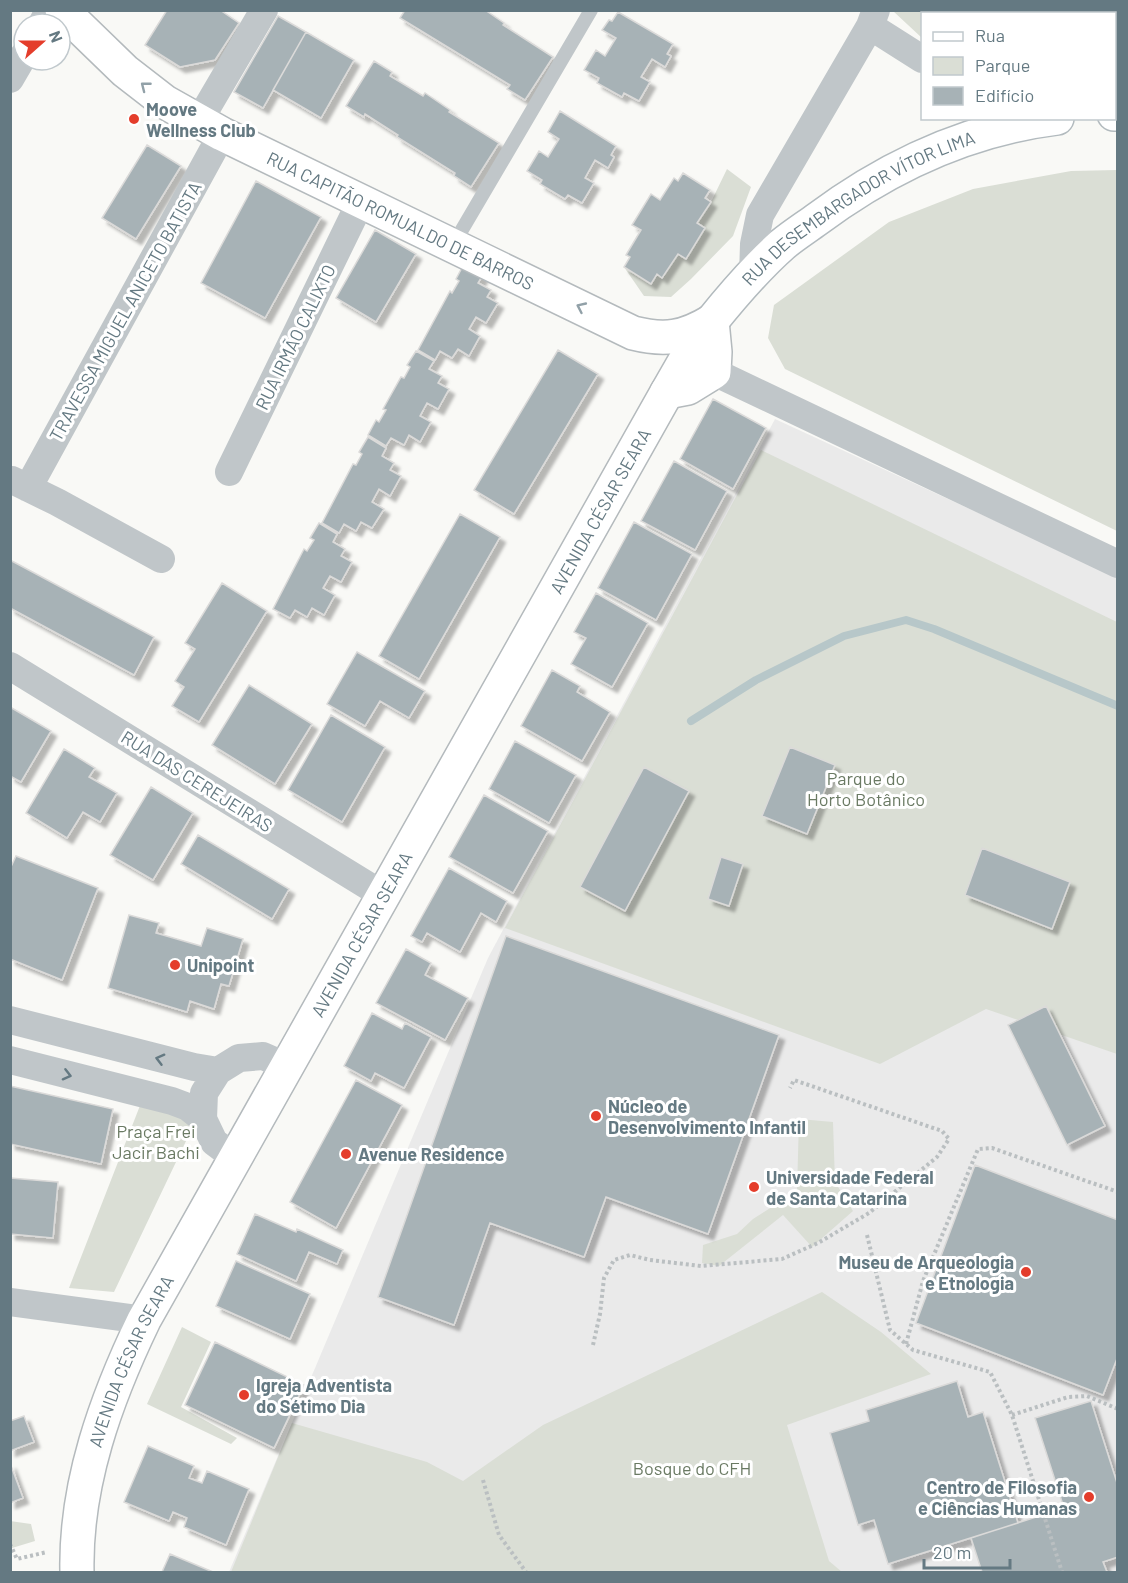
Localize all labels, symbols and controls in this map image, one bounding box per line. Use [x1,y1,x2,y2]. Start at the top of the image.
north arrow [12,12,72,72]
legend [921,12,1116,120]
text: Rua [975,24,1005,46]
text: N [46,28,67,45]
text: Parque [975,54,1030,76]
one-way arrow [141,82,152,93]
text: Edifício [975,84,1034,106]
place label: Moove Wellness Club [146,98,256,141]
marker: Moove Wellness Club [127,112,141,126]
street label: RUA DESEMBARGADOR VÍTOR LIMA [737,126,978,290]
street label: RUA CAPITÃO ROMUALDO DE BARROS [263,146,538,294]
street label: TRAVESSA MIGUEL ANICETO BATISTA [44,177,206,445]
street label: RUA IRMÃO CALIXTO [250,261,340,413]
one-way arrow [576,302,587,314]
street label: AVENIDA CÉSAR SEARA [545,424,655,597]
street label: RUA DAS CEREJEIRAS [117,725,277,837]
park label: Parque do Horto Botânico [807,767,925,810]
street label: AVENIDA CÉSAR SEARA [306,848,417,1021]
place label: Unipoint [187,954,254,976]
marker: Unipoint [168,958,182,972]
one-way arrow [156,1053,166,1066]
one-way arrow [62,1067,72,1080]
place label: Núcleo de Desenvolvimento Infantil [608,1095,806,1138]
marker: Núcleo de Desenvolvimento Infantil [589,1109,603,1123]
park label: Praça Frei Jacir Bachi [112,1120,200,1163]
place label: Avenue Residence [358,1143,504,1165]
marker: Avenue Residence [339,1147,353,1161]
place label: Universidade Federal de Santa Catarina [766,1166,934,1209]
marker: Universidade Federal de Santa Catarina [747,1180,761,1194]
place label: Museu de Arqueologia e Etnologia [838,1251,1014,1294]
marker: Museu de Arqueologia e Etnologia [1019,1265,1033,1279]
street label: AVENIDA CÉSAR SEARA [84,1271,178,1450]
place label: Igreja Adventista do Sétimo Dia [256,1374,392,1417]
marker: Igreja Adventista do Sétimo Dia [237,1388,251,1402]
park label: Bosque do CFH [633,1457,751,1479]
place label: Centro de Filosofia e Ciências Humanas [918,1476,1077,1519]
marker: Centro de Filosofia e Ciências Humanas [1082,1490,1096,1504]
scale bar [924,1532,1010,1570]
text: 20 m [933,1541,971,1563]

